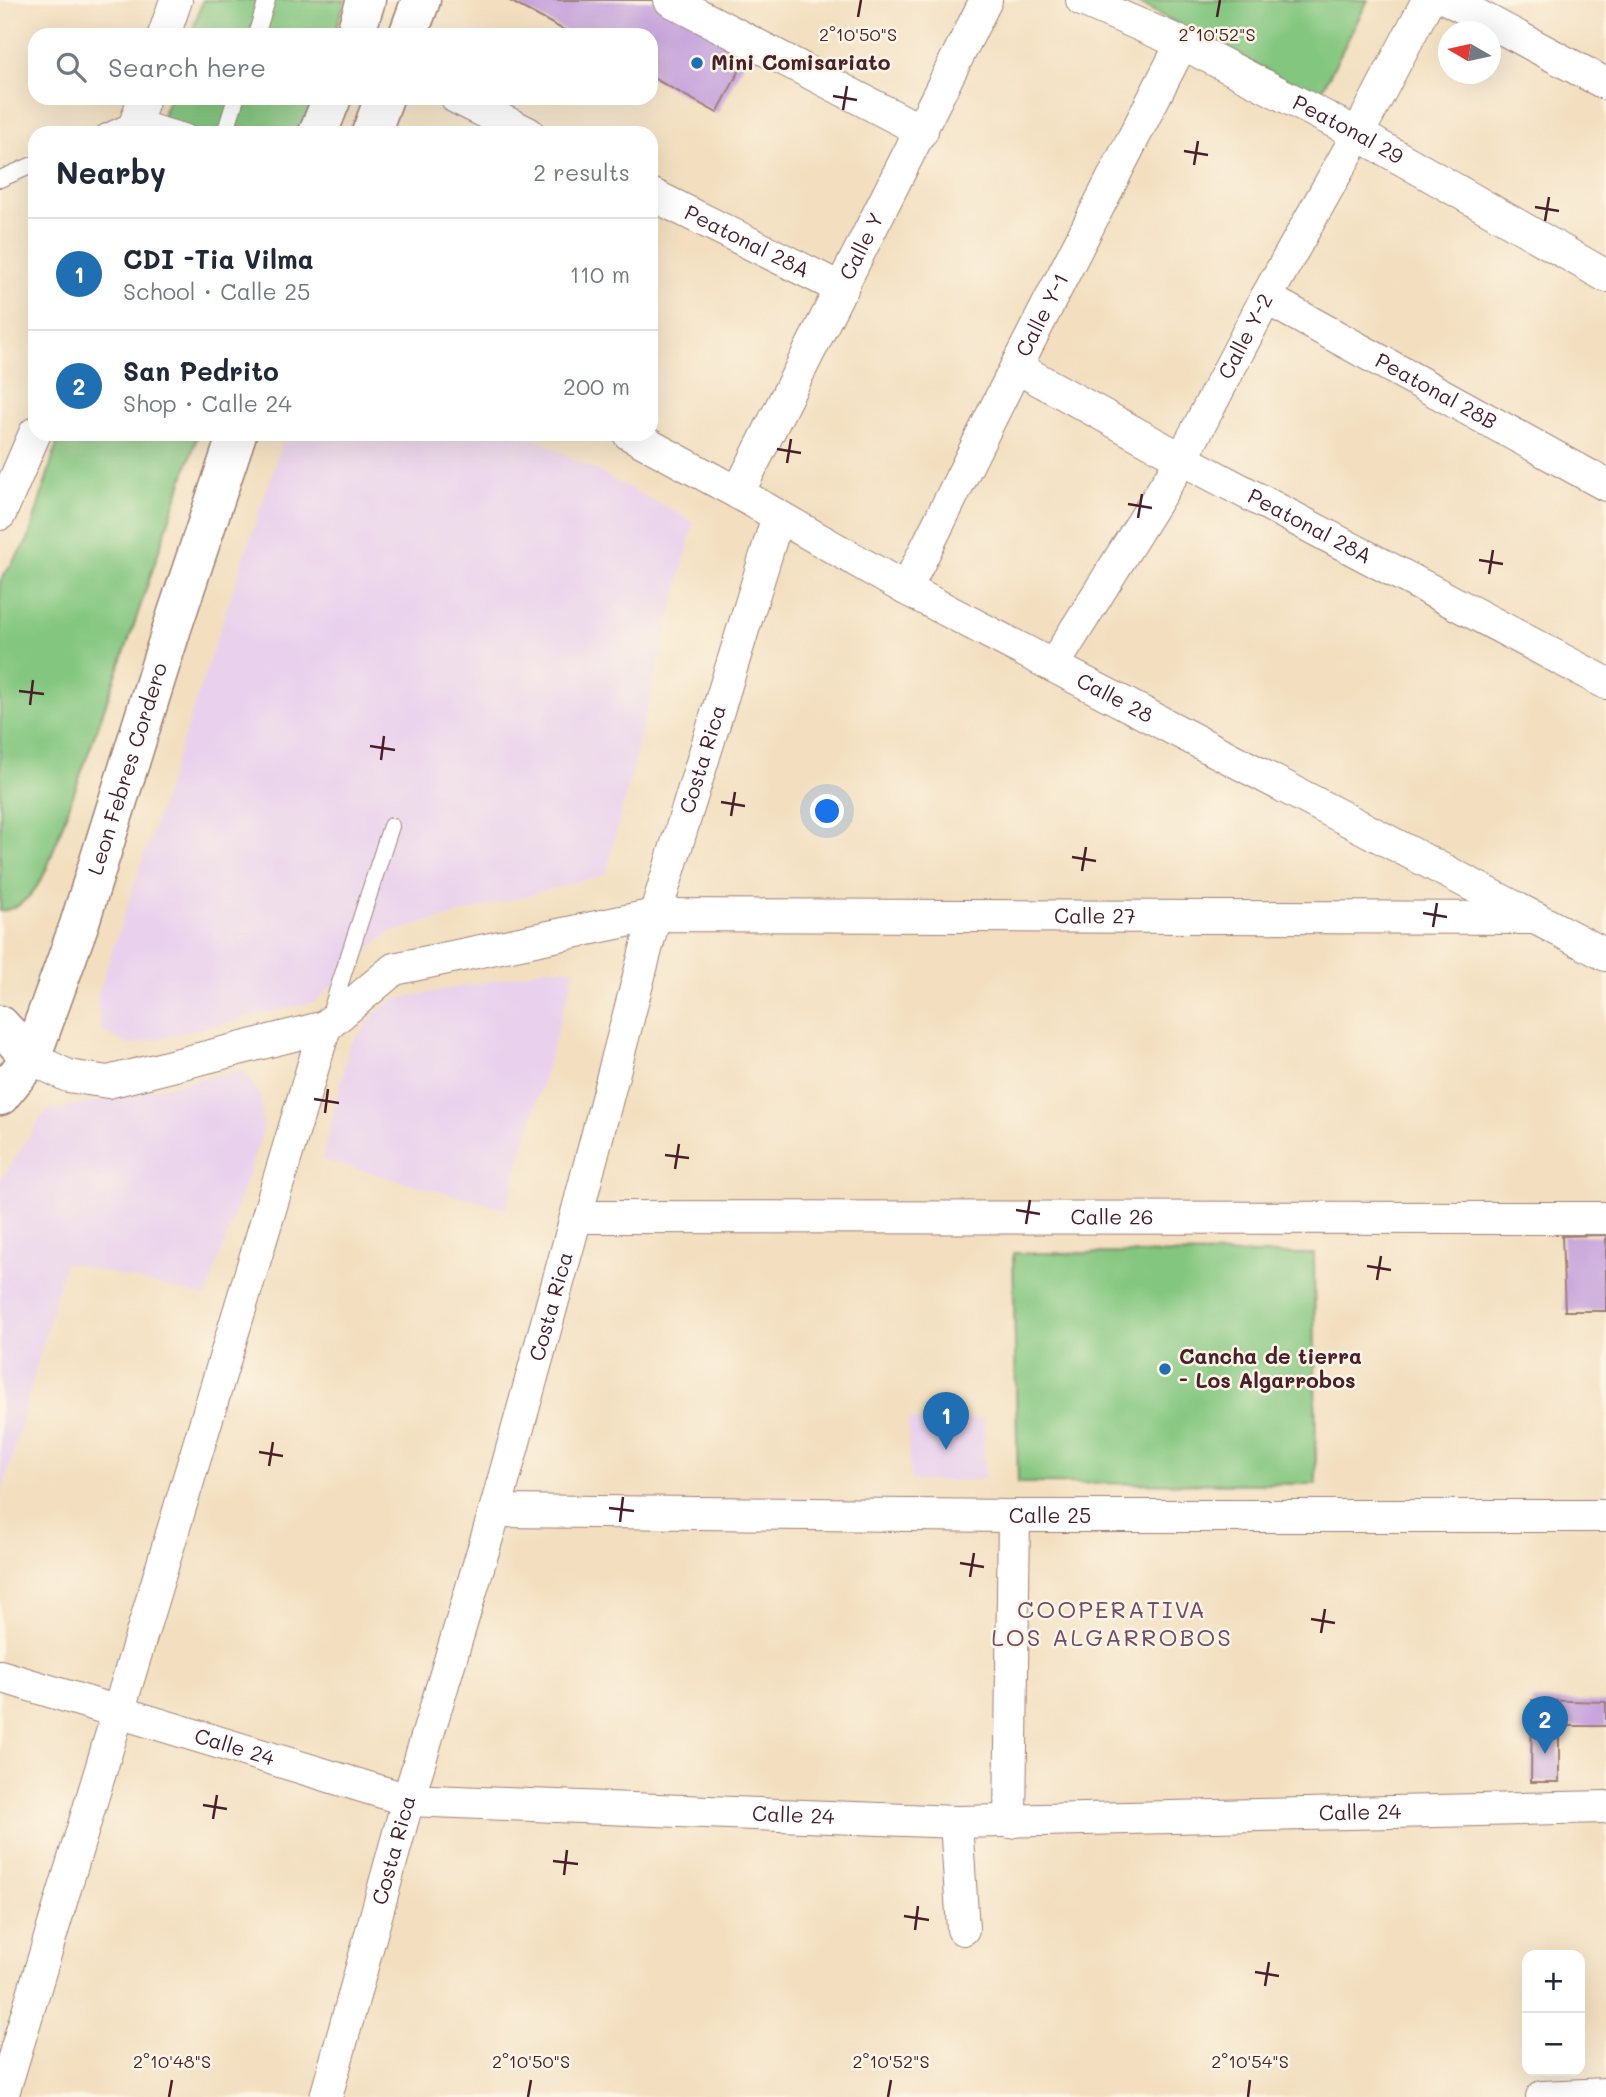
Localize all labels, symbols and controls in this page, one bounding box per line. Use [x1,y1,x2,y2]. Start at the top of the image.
north arrow [1438,21,1501,84]
text: 2°10'50"S [819,22,897,46]
text: 2°10'52"S [1178,22,1256,46]
search box [28,28,658,105]
icon: search [52,48,90,86]
place label: Mini Comisariato [711,48,891,75]
text: Search here [108,50,266,84]
marker: Mini Comisariato [689,55,705,71]
street label: Peatonal 29 [1289,88,1409,169]
text: Nearby [56,152,166,192]
text: 2 results [533,157,630,187]
street label: Peatonal 28A [680,198,815,283]
street label: Calle Y [832,207,889,284]
text: CDI -Tia Vilma [123,242,314,276]
text: 1 [74,259,84,289]
text: 110 m [570,259,630,289]
street label: Calle Y-1 [1009,268,1074,361]
text: School · Calle 25 [123,276,310,306]
street label: Calle Y-2 [1211,289,1278,383]
street label: Peatonal 28B [1371,346,1502,435]
text: San Pedrito [123,354,279,388]
text: 2 [73,371,85,401]
text: 200 m [563,371,630,401]
text: Shop · Calle 24 [123,388,292,418]
street label: Peatonal 28A [1244,481,1377,569]
street label: Leon Febres Cordero [81,659,172,878]
street label: Calle 28 [1072,666,1158,728]
street label: Costa Rica [672,701,731,816]
your location [810,794,844,828]
street label: Calle 27 [1054,901,1136,929]
street label: Calle 26 [1071,1202,1153,1230]
street label: Costa Rica [522,1249,578,1364]
place label: Cancha de tierra - Los Algarrobos [1179,1342,1362,1393]
marker: Cancha de tierra - Los Algarrobos [1157,1361,1173,1377]
pin: 1 [923,1392,969,1450]
street label: Calle 25 [1009,1501,1091,1528]
district label: COOPERATIVA LOS ALGARROBOS [991,1593,1233,1652]
pin: 2 [1522,1696,1568,1754]
street label: Calle 24 [191,1721,279,1771]
street label: Costa Rica [365,1792,421,1907]
street label: Calle 24 [1318,1797,1402,1826]
street label: Calle 24 [752,1799,836,1829]
map controls [1522,1950,1585,2076]
button: + [1522,1950,1585,2013]
button: − [1522,2013,1585,2076]
text: 2°10'48"S [133,2049,211,2073]
text: 2°10'50"S [492,2049,570,2073]
text: 2°10'52"S [852,2049,930,2073]
text: 2°10'54"S [1211,2049,1289,2073]

